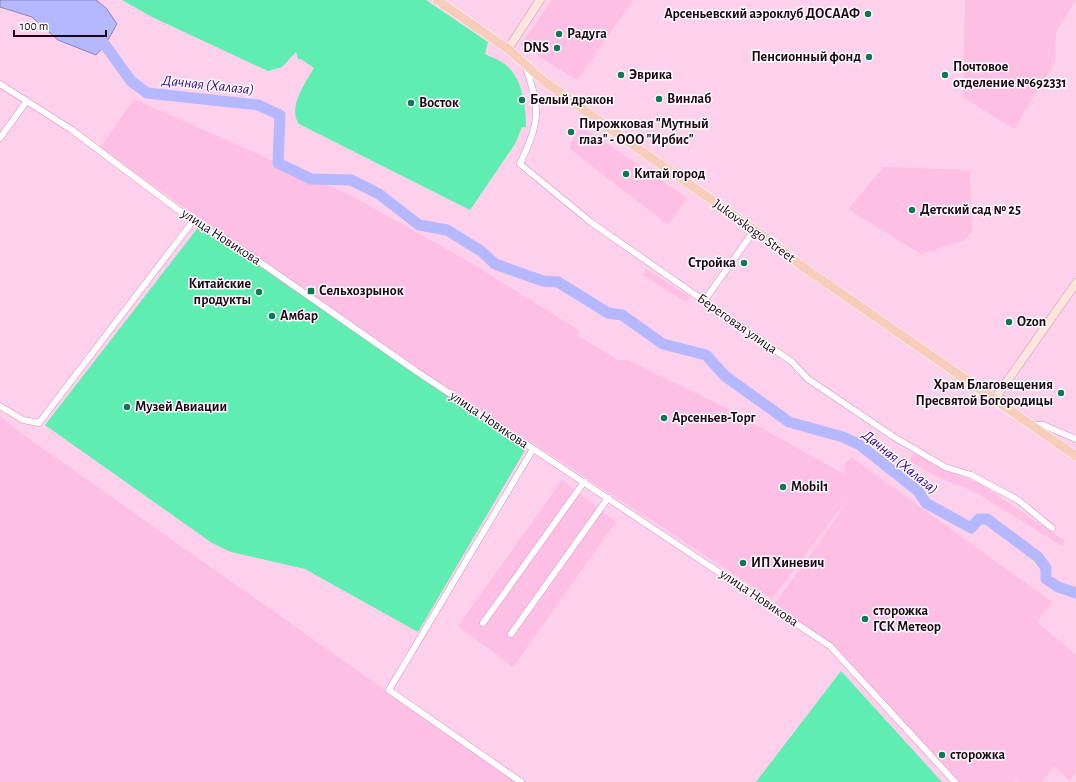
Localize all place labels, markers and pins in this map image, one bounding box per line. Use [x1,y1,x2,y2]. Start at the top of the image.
place label: Арсеньевский аэроклуб ДОСААФ [664,7,860,21]
marker: Арсеньевский аэроклуб ДОСААФ [863,9,873,19]
place label: Радуга [567,27,607,41]
marker: Радуга [554,29,564,39]
place label: DNS [523,41,549,55]
marker: DNS [552,43,562,53]
place label: Пенсионный фонд [751,50,861,64]
marker: Пенсионный фонд [864,52,874,62]
place label: Почтовое отделение №692331 [953,60,1067,90]
place label: Эврика [629,68,672,82]
marker: Эврика [616,70,626,80]
marker: Почтовое отделение №692331 [940,70,950,80]
place label: Винлаб [667,92,711,106]
place label: Белый дракон [530,93,614,107]
marker: Винлаб [654,94,664,104]
marker: Белый дракон [517,95,527,105]
place label: Восток [419,96,459,110]
marker: Восток [406,98,416,108]
place label: Пирожковая "Мутный глаз" - ООО "Ирбис" [579,117,709,147]
marker: Пирожковая "Мутный глаз" - ООО "Ирбис" [566,127,576,137]
place label: Китай город [634,167,706,181]
marker: Китай город [621,169,631,179]
place label: Детский сад № 25 [920,203,1021,217]
marker: Детский сад № 25 [907,205,917,215]
place label: Стройка [688,256,736,270]
marker: Стройка [739,258,749,268]
place label: Китайские продукты [188,277,251,307]
place label: Сельхозрынок [319,284,404,298]
marker: Сельхозрынок [306,286,316,296]
marker: Китайские продукты [254,287,264,297]
place label: Амбар [280,309,318,323]
marker: Амбар [267,311,277,321]
place label: Ozon [1017,315,1046,329]
marker: Ozon [1004,317,1014,327]
place label: Храм Благовещения Пресвятой Богородицы [915,378,1053,408]
marker: Храм Благовещения Пресвятой Богородицы [1056,388,1066,398]
place label: Музей Авиации [135,400,227,414]
marker: Музей Авиации [122,402,132,412]
place label: Арсеньев-Торг [672,411,757,425]
marker: Арсеньев-Торг [659,413,669,423]
place label: Mobil1 [791,480,829,494]
marker: Mobil1 [778,482,788,492]
place label: ИП Хиневич [751,556,824,570]
marker: ИП Хиневич [738,558,748,568]
place label: сторожка ГСК Метеор [873,604,941,634]
marker: сторожка ГСК Метеор [860,614,870,624]
place label: сторожка [950,748,1006,762]
marker: сторожка [937,750,947,760]

